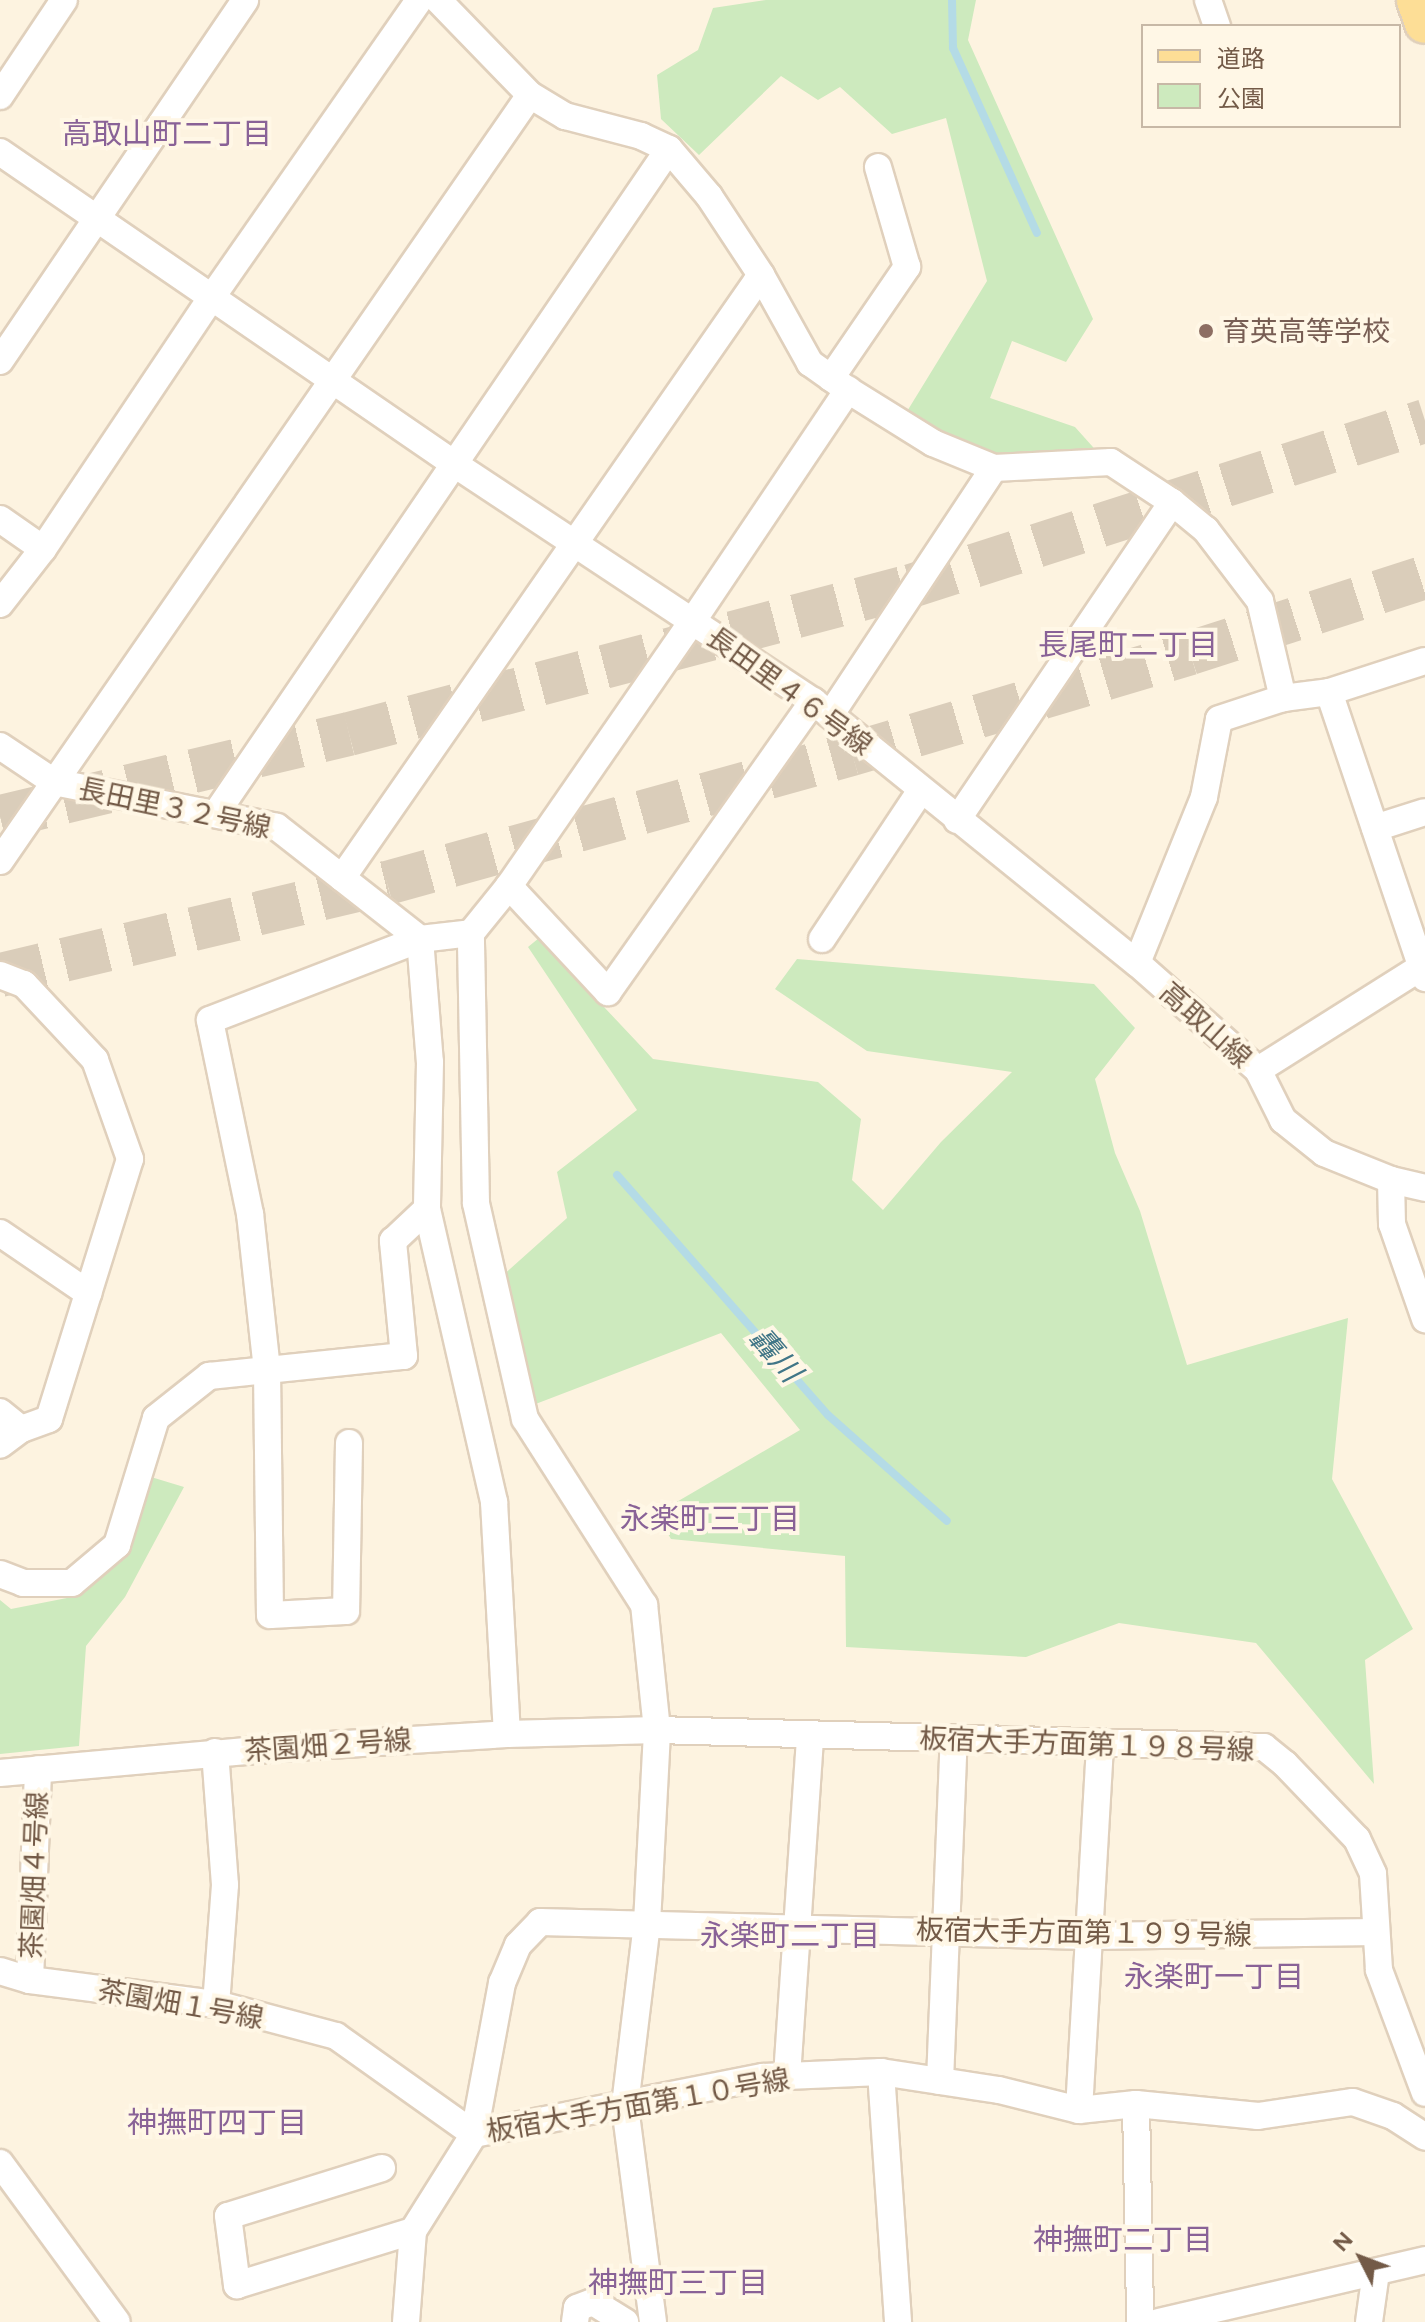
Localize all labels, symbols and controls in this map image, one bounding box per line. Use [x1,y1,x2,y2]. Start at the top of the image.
legend [1141,24,1401,128]
text: 道路 [1217,44,1265,73]
text: 公園 [1217,84,1265,113]
district label: 高取山町二丁目 [62,116,272,152]
place label: 育英高等学校 [1222,314,1390,348]
marker: 育英高等学校 [1197,322,1215,340]
street label: 長田里４６号線 [701,620,879,762]
district label: 長尾町二丁目 [1038,627,1218,663]
street label: 長田里３２号線 [76,771,274,845]
street label: 高取山線 [1153,975,1259,1075]
water label: 轟川 [742,1321,808,1389]
district label: 永楽町三丁目 [620,1501,800,1537]
street label: 板宿大手方面第１９８号線 [919,1721,1255,1767]
street label: 茶園畑２号線 [243,1722,413,1768]
street label: 茶園畑４号線 [14,1790,54,1960]
street label: 板宿大手方面第１９９号線 [916,1912,1252,1952]
district label: 永楽町二丁目 [700,1918,880,1954]
district label: 永楽町一丁目 [1124,1959,1304,1995]
street label: 茶園畑１号線 [95,1973,267,2035]
street label: 板宿大手方面第１０号線 [483,2062,793,2148]
district label: 神撫町四丁目 [127,2105,307,2141]
north arrow [1321,2218,1401,2298]
district label: 神撫町二丁目 [1033,2222,1213,2258]
text: N [1327,2226,1359,2257]
district label: 神撫町三丁目 [588,2265,768,2301]

